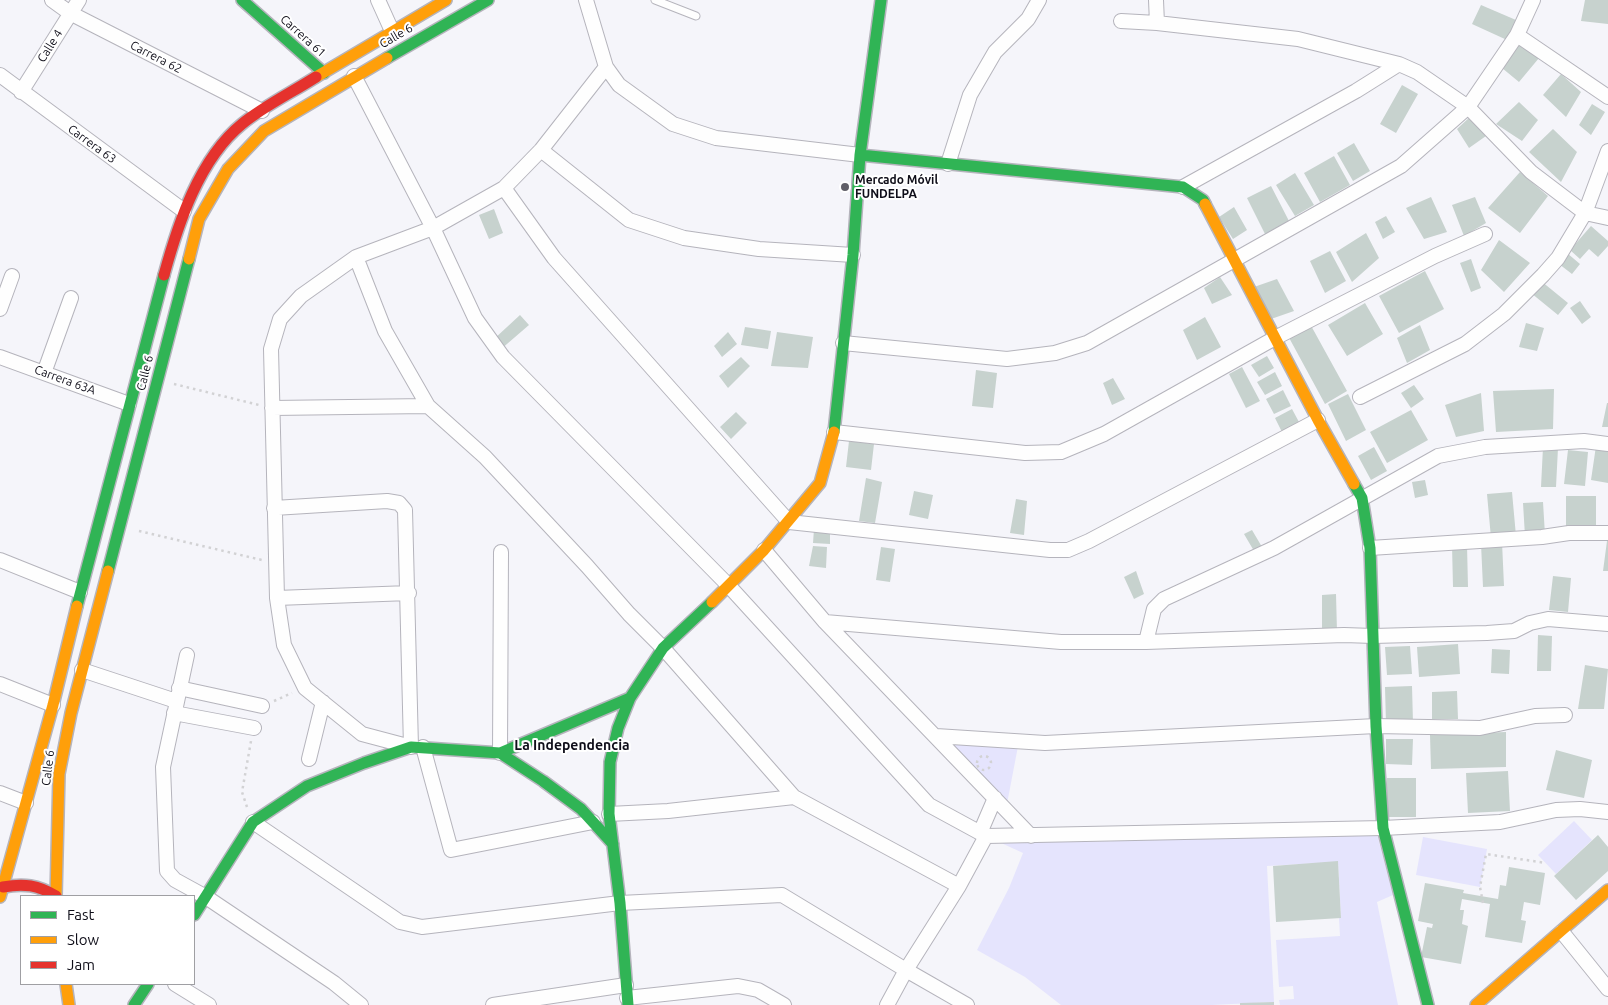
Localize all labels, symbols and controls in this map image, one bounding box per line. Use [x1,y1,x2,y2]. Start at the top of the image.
street label: Carrera 61 [277,12,329,60]
street label: Calle 6 [377,21,415,51]
street label: Calle 4 [34,27,66,65]
street label: Carrera 62 [128,38,184,76]
street label: Carrera 63 [65,122,119,166]
place label: Mercado Móvil FUNDELPA [855,173,938,201]
marker: Mercado Móvil FUNDELPA [839,181,851,193]
street label: Calle 6 [134,354,156,392]
street label: Carrera 63A [32,362,98,398]
district label: La Independencia [514,737,630,753]
street label: Calle 6 [39,749,57,787]
legend [20,895,195,985]
text: Fast [67,906,94,923]
text: Slow [67,931,99,948]
text: Jam [67,956,95,973]

